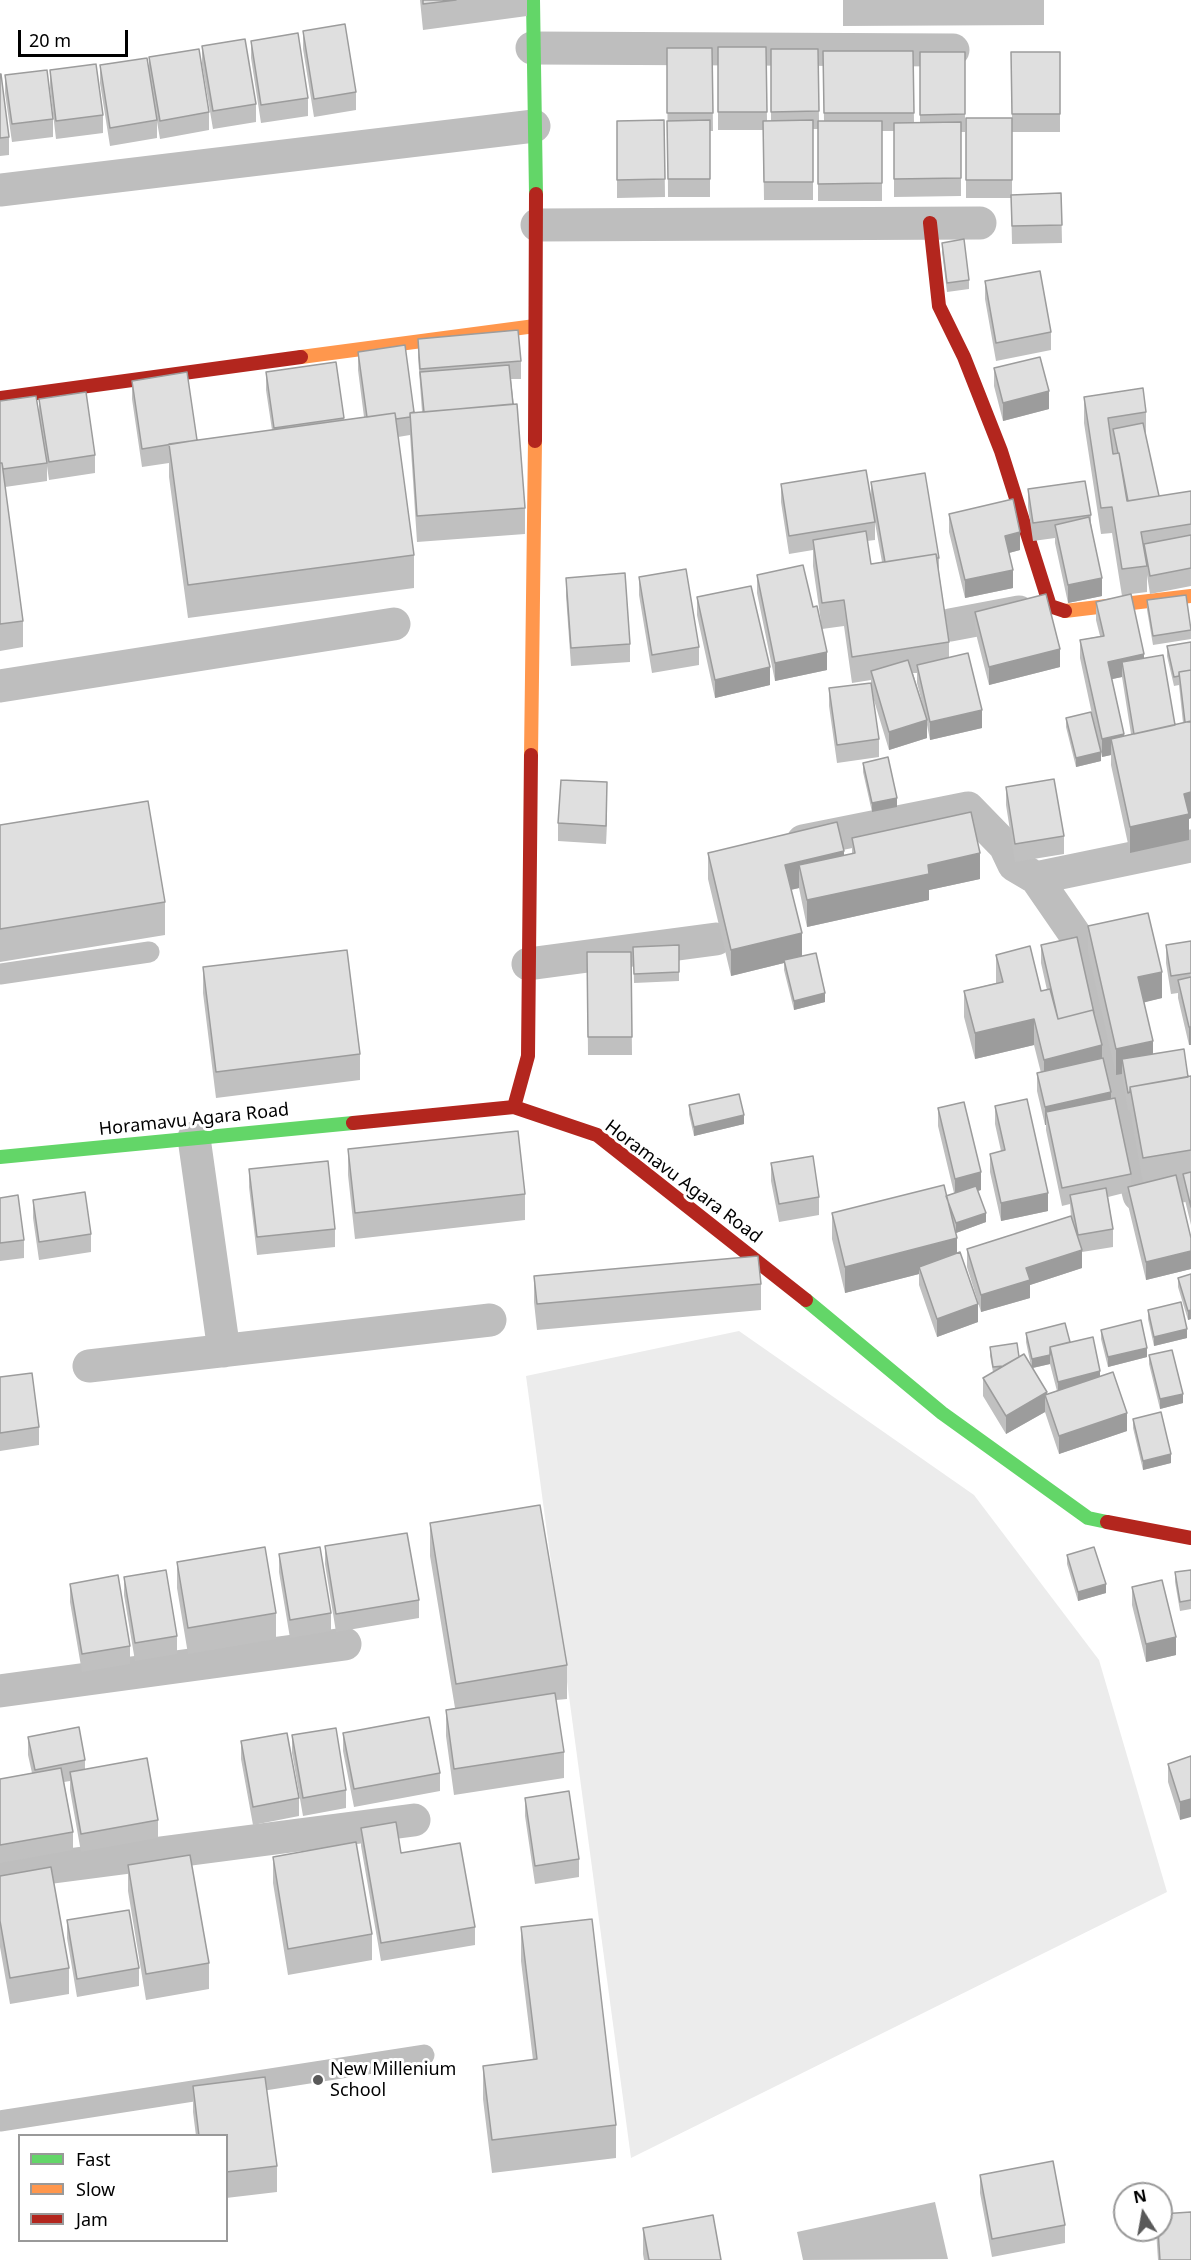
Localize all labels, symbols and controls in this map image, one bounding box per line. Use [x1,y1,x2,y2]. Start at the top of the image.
scale bar [21,18,130,56]
text: 20 m [29,28,71,52]
street label: Horamavu Agara Road [98,1099,290,1141]
street label: Horamavu Agara Road [600,1116,766,1248]
place label: New Millenium School [330,2059,456,2102]
marker: New Millenium School [311,2073,325,2087]
legend [18,2134,228,2242]
text: Fast [76,2147,111,2171]
text: Slow [76,2177,115,2201]
north arrow [1113,2182,1173,2242]
text: N [1131,2184,1148,2208]
text: Jam [76,2207,108,2231]

